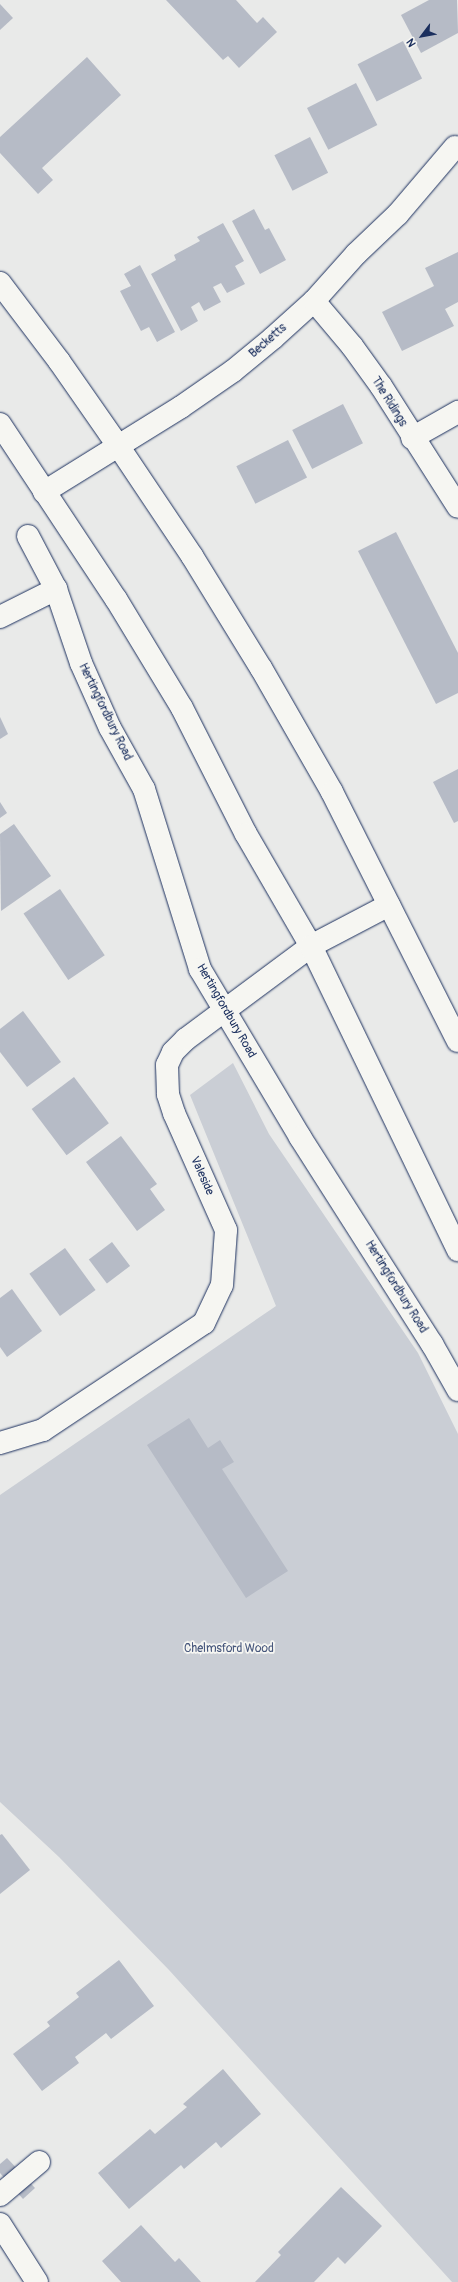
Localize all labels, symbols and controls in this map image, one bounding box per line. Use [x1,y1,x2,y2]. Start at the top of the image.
north arrow [402,16,442,56]
text: N [404,36,419,49]
street label: Becketts [246,321,290,361]
street label: The Ridings [368,374,410,430]
street label: Hertingfordbury Road [75,661,135,763]
street label: Hertingfordbury Road [193,961,259,1061]
street label: Valeside [187,1154,217,1198]
street label: Hertingfordbury Road [362,1238,430,1336]
park label: Chelmsford Wood [184,1642,274,1656]

